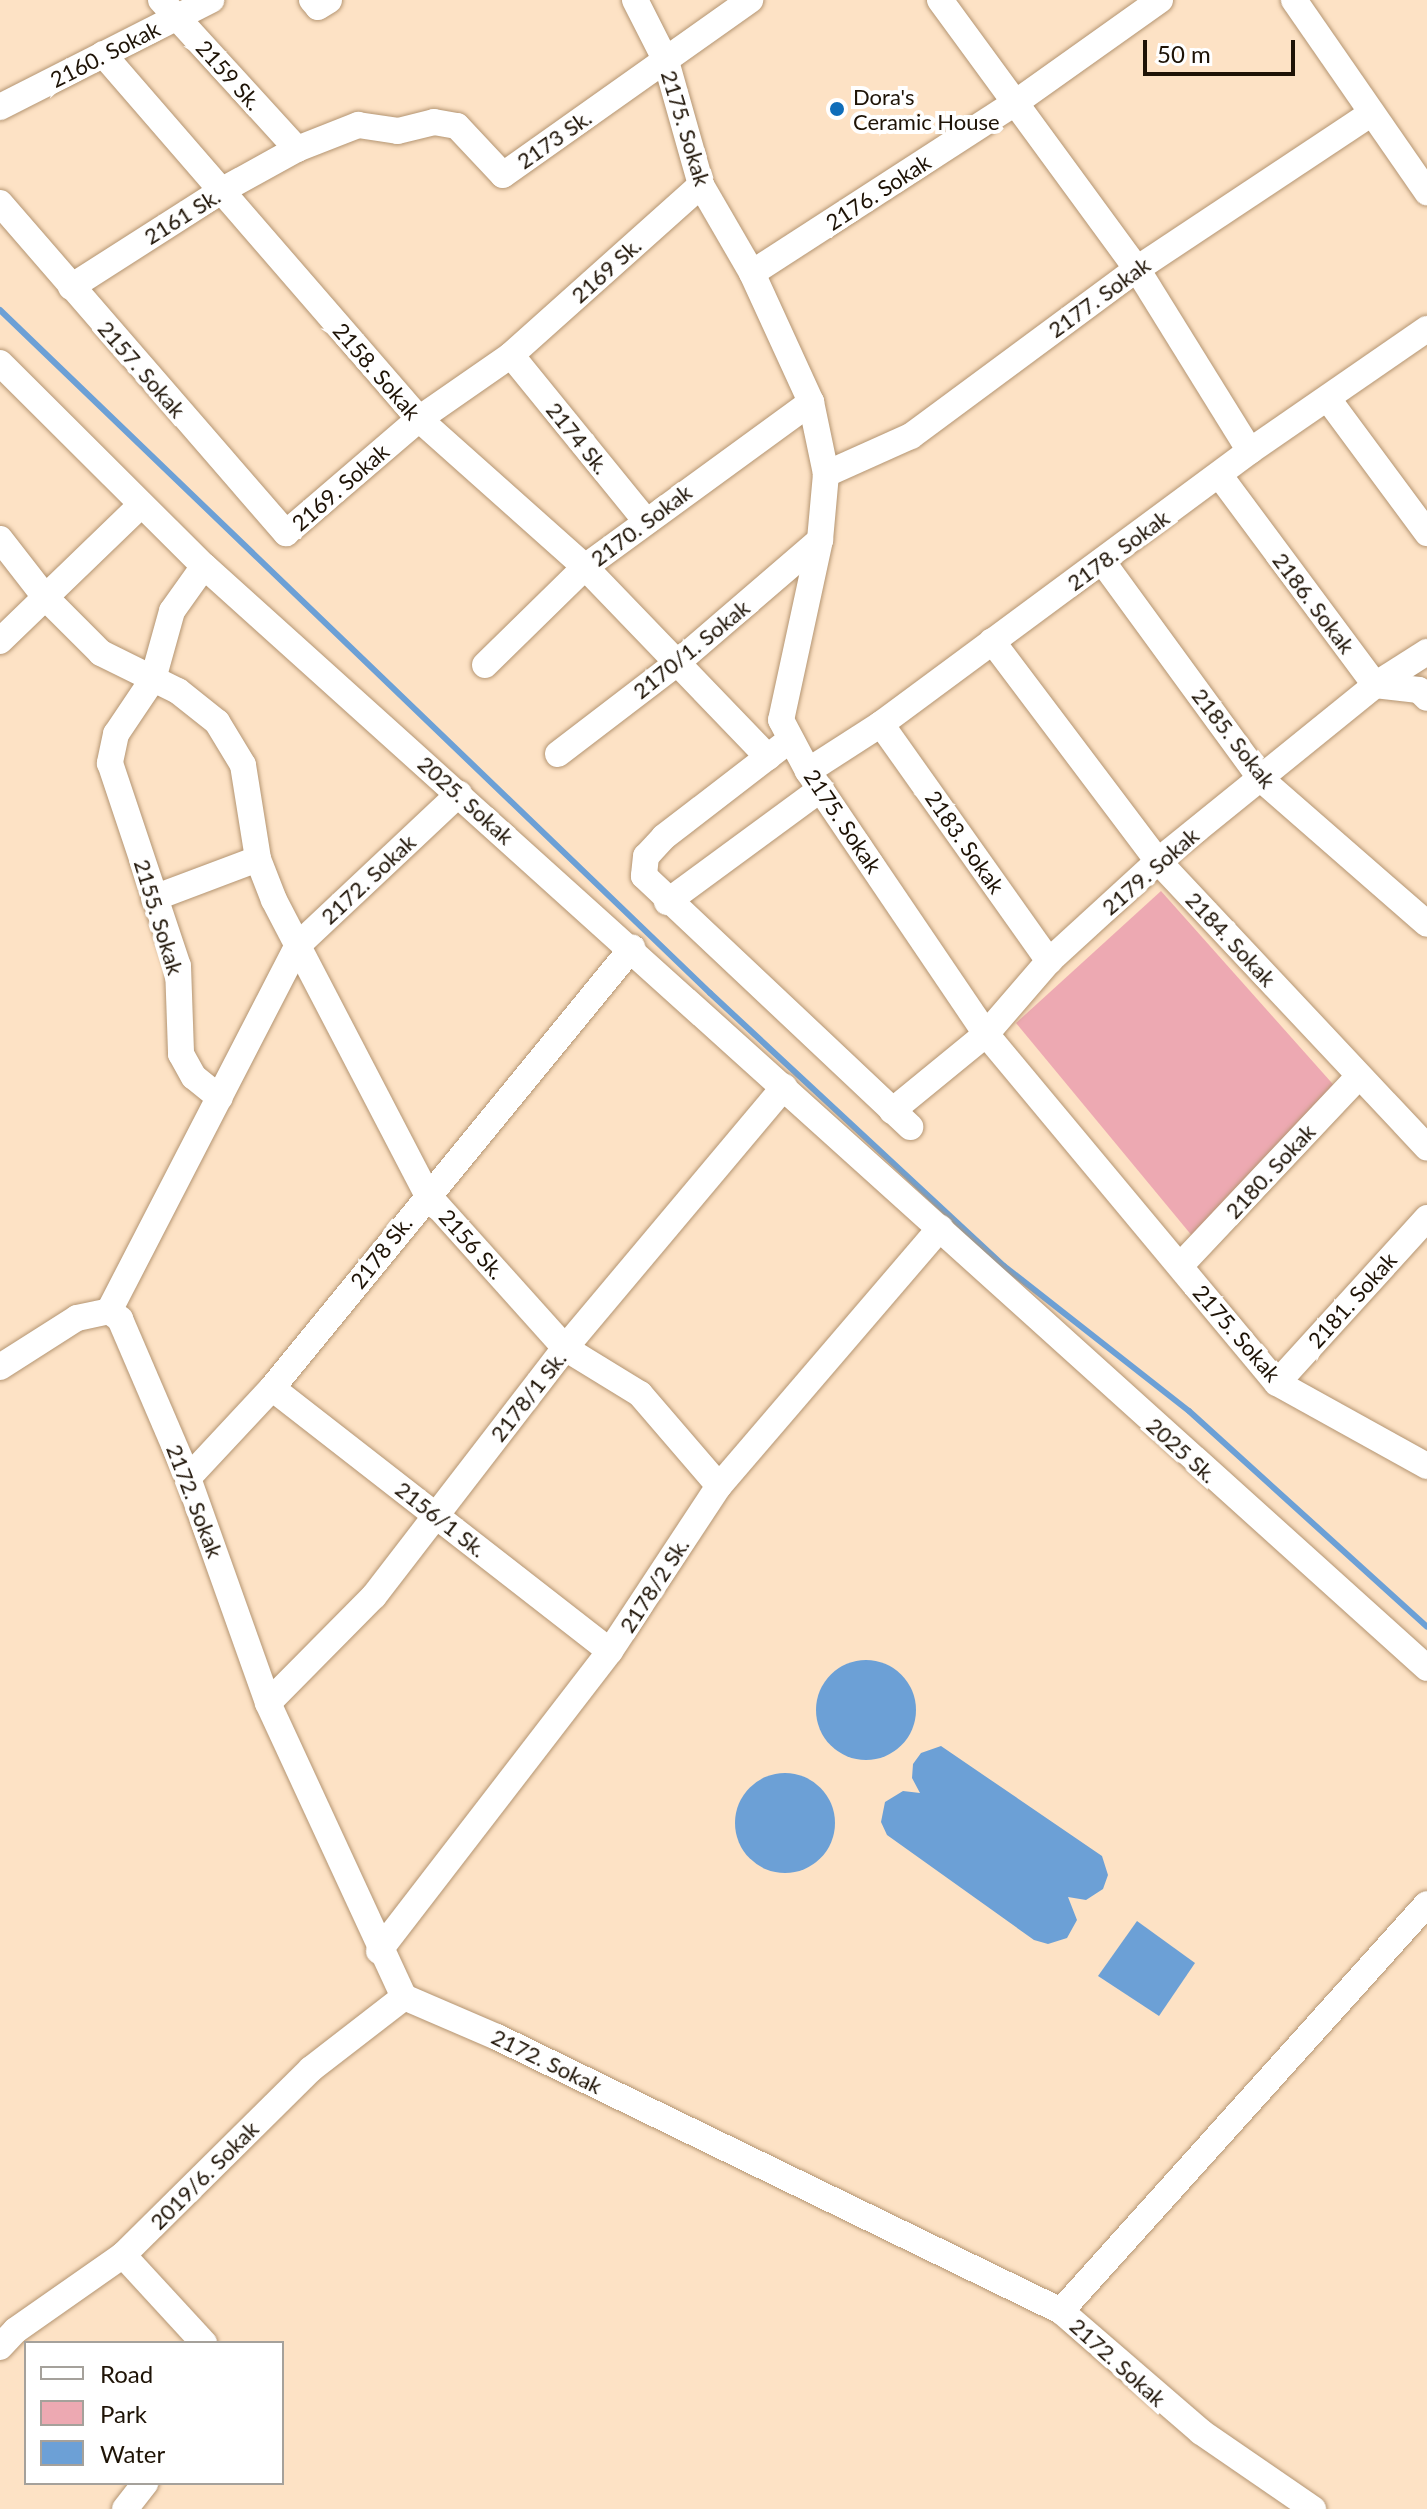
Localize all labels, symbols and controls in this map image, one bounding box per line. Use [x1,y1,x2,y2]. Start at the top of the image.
street label: 2160. Sokak [46,15,164,93]
scale bar [1147,24,1299,74]
street label: 2159 Sk. [191,35,267,115]
text: 50 m [1157,39,1211,68]
street label: 2175. Sokak [656,67,716,189]
place label: Dora's Ceramic House [853,83,1000,134]
marker: Dora's Ceramic House [828,100,846,118]
street label: 2173 Sk. [512,104,596,174]
street label: 2176. Sokak [821,148,935,236]
street label: 2161 Sk. [139,182,225,250]
street label: 2169 Sk. [566,232,646,308]
street label: 2177. Sokak [1043,251,1155,343]
street label: 2157. Sokak [93,315,191,423]
street label: 2158. Sokak [328,317,426,425]
street label: 2174 Sk. [541,397,615,479]
street label: 2169. Sokak [286,438,394,536]
street label: 2170. Sokak [585,479,697,571]
street label: 2178. Sokak [1062,504,1174,596]
street label: 2186. Sokak [1268,547,1360,659]
street label: 2170/1. Sokak [627,594,755,704]
street label: 2185. Sokak [1187,683,1281,793]
street label: 2025. Sokak [413,750,519,850]
street label: 2175. Sokak [799,764,887,878]
street label: 2183. Sokak [920,785,1010,899]
street label: 2179. Sokak [1096,822,1204,920]
street label: 2172. Sokak [315,829,421,929]
street label: 2155. Sokak [129,856,189,978]
street label: 2184. Sokak [1181,886,1281,992]
street label: 2180. Sokak [1220,1118,1320,1224]
street label: 2156 Sk. [434,1204,510,1284]
street label: 2178 Sk. [344,1210,418,1294]
street label: 2181. Sokak [1302,1247,1402,1353]
street label: 2175. Sokak [1188,1279,1286,1387]
street label: 2178/1 Sk. [485,1346,571,1446]
street label: 2025 Sk. [1142,1412,1222,1488]
street label: 2172. Sokak [161,1440,229,1562]
street label: 2156/1 Sk. [391,1476,491,1562]
street label: 2178/2 Sk. [614,1533,694,1637]
street label: 2172. Sokak [488,2023,606,2099]
street label: 2019/6. Sokak [144,2115,264,2235]
street label: 2172. Sokak [1065,2312,1171,2412]
legend [24,2341,284,2485]
text: Road [100,2359,153,2388]
text: Park [100,2399,147,2428]
text: Water [100,2439,165,2468]

